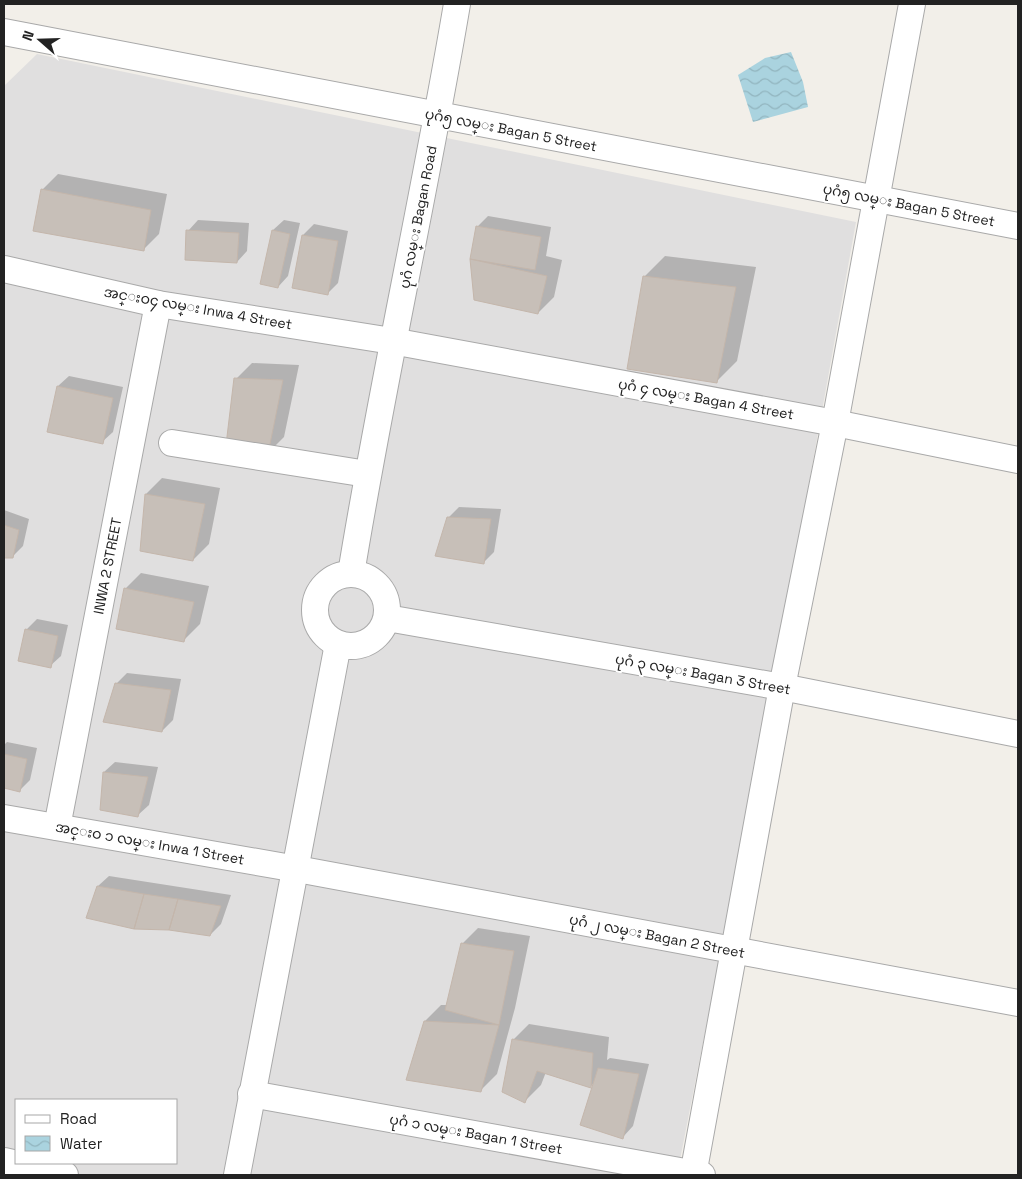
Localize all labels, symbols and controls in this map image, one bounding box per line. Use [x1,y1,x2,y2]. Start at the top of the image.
north arrow [15,15,65,65]
text: N [18,28,38,43]
street label: ပုဂံ၅ လမ္း Bagan 5 Street [423,104,599,158]
street label: ပုဂံ လမ္း Bagan Road [395,144,444,291]
street label: ပုဂံ၅ လမ္း Bagan 5 Street [821,179,997,233]
street label: အင္းဝ၄ လမ္း Inwa 4 Street [102,283,293,336]
street label: ပုဂံ ၄ လမ္း Bagan 4 Street [616,375,795,426]
street label: INWA 2 STREET [89,516,126,616]
street label: ပုဂံ ၃ လမ္း Bagan 3 Street [613,650,792,701]
street label: အင္းဝ ၁ လမ္း Inwa 1 Street [54,818,246,871]
street label: ပုဂံ ၂ လမ္း Bagan 2 Street [567,910,746,965]
legend [15,1099,178,1164]
text: Road [60,1109,97,1128]
street label: ပုဂံ ၁ လမ္း Bagan 1 Street [388,1110,564,1161]
text: Water [60,1134,103,1153]

